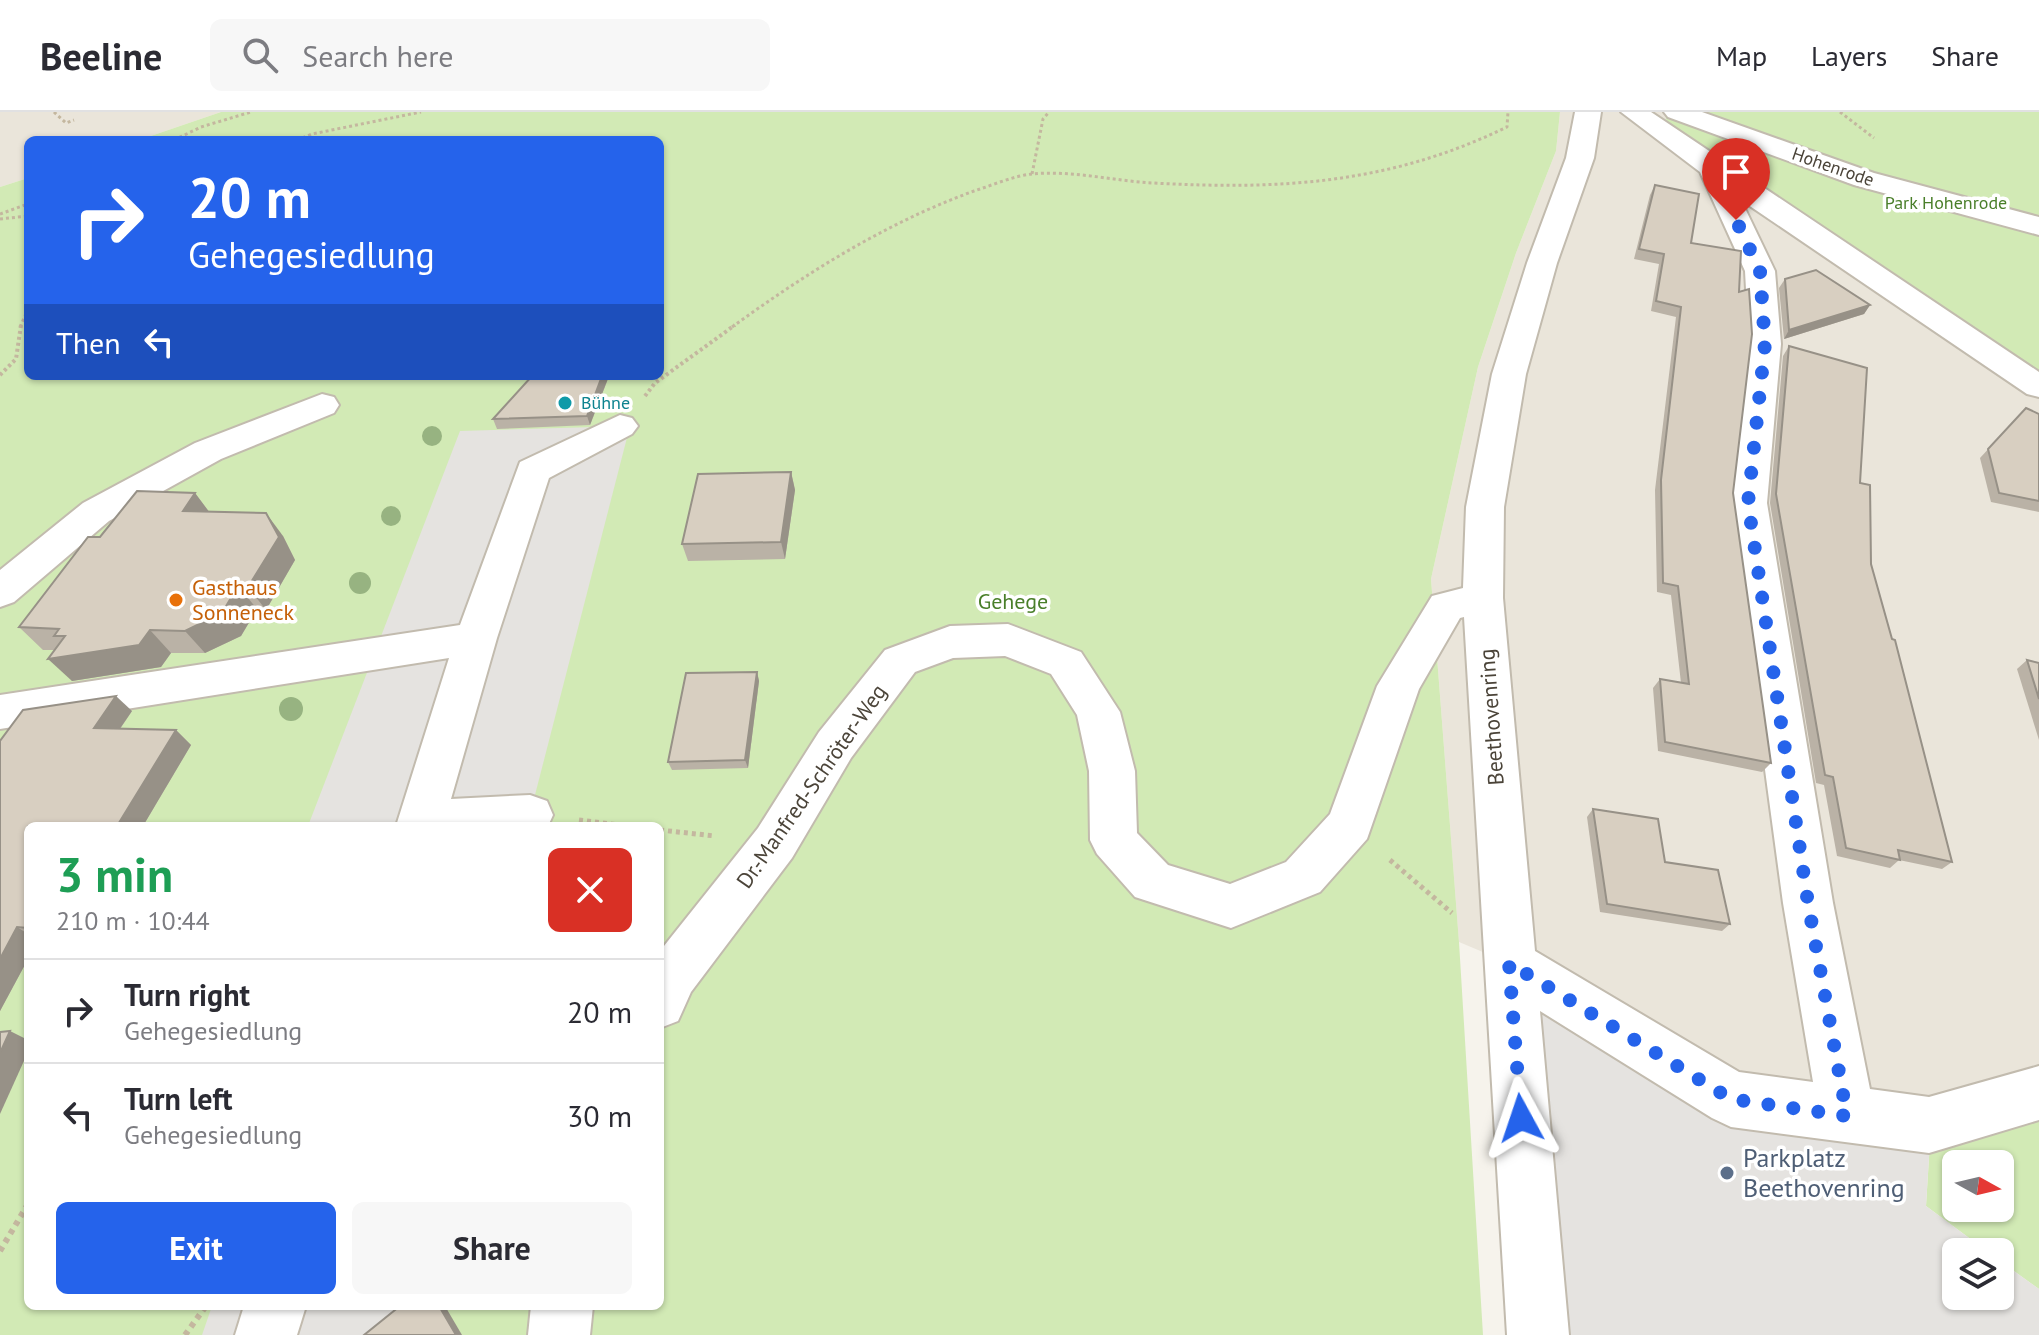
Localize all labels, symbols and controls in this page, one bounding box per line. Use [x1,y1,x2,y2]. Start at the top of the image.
search box [210,19,770,91]
text: Beeline [40,31,162,80]
icon: search [238,33,282,77]
text: Search here [302,36,454,75]
text: Map [1716,37,1767,74]
text: Layers [1811,37,1887,74]
text: Share [1931,37,1999,74]
pin [1702,138,1770,220]
street label: Hohenrode [1789,142,1877,191]
icon: arrive [1714,150,1758,194]
text: 20 m [188,161,311,233]
icon: right [56,168,160,272]
park label: Park Hohenrode [1885,191,2007,214]
text: Gehegesiedlung [188,231,435,278]
icon: left [137,320,181,364]
text: Then [56,323,121,362]
place label: Bühne [581,391,630,414]
marker: Bühne [556,394,574,412]
place label: Gasthaus Sonneneck [192,573,295,626]
park label: Gehege [978,587,1048,615]
marker: Gasthaus Sonneneck [167,591,185,609]
street label: Beethovenring [1472,648,1510,786]
street label: Dr.-Manfred-Schröter-Weg [730,678,892,894]
text: 3 min [56,843,173,905]
button: close [548,848,632,932]
text: 210 m · 10:44 [56,904,210,937]
text: Turn right [124,975,250,1014]
icon: right [56,989,100,1033]
text: 20 m [567,992,632,1031]
text: Gehegesiedlung [124,1014,302,1047]
position arrow [1479,1076,1563,1160]
text: Turn left [124,1079,232,1118]
icon: left [56,1093,100,1137]
text: 30 m [567,1096,632,1135]
text: Gehegesiedlung [124,1118,302,1151]
place label: Parkplatz Beethovenring [1743,1141,1905,1204]
north arrow [1942,1150,2014,1222]
map controls [1942,1150,2014,1310]
marker: Parkplatz Beethovenring [1718,1164,1736,1182]
button: Exit [56,1202,336,1294]
button: Share [352,1202,632,1294]
button: layers [1942,1238,2014,1310]

